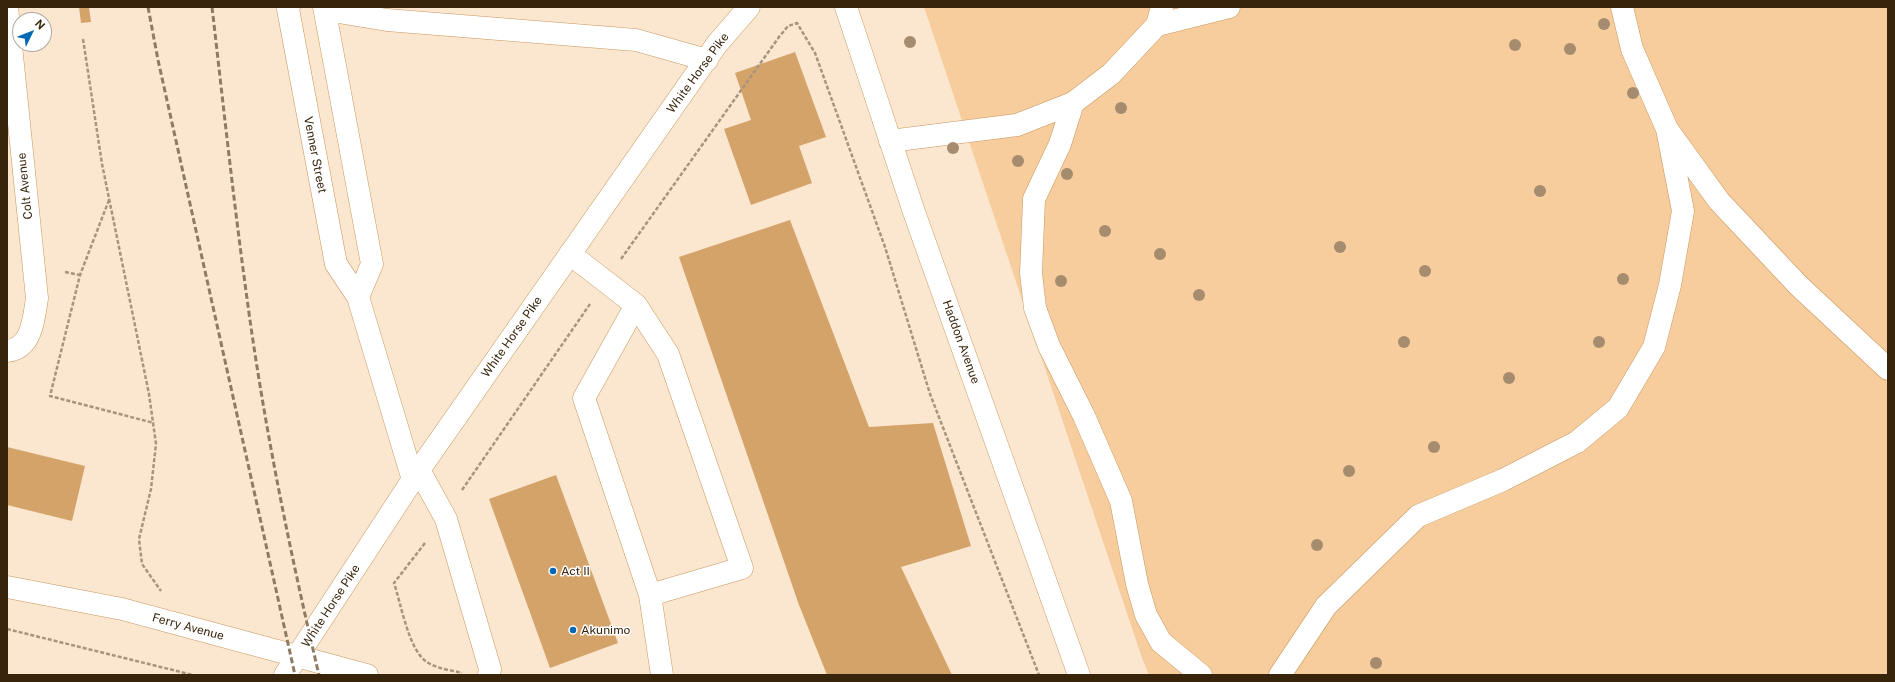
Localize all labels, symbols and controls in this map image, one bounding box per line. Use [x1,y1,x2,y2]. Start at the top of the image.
north arrow [12,12,52,52]
text: N [33,17,47,32]
street label: White Horse Pike [664,30,732,116]
street label: Venner Street [301,116,329,194]
street label: Colt Avenue [14,152,36,220]
street label: White Horse Pike [479,294,545,380]
street label: Haddon Avenue [939,298,983,386]
street label: White Horse Pike [299,562,363,650]
place label: Act II [561,564,590,578]
marker: Act II [548,566,558,576]
street label: Ferry Avenue [150,610,226,644]
place label: Akunimo [581,623,630,637]
marker: Akunimo [568,625,578,635]

